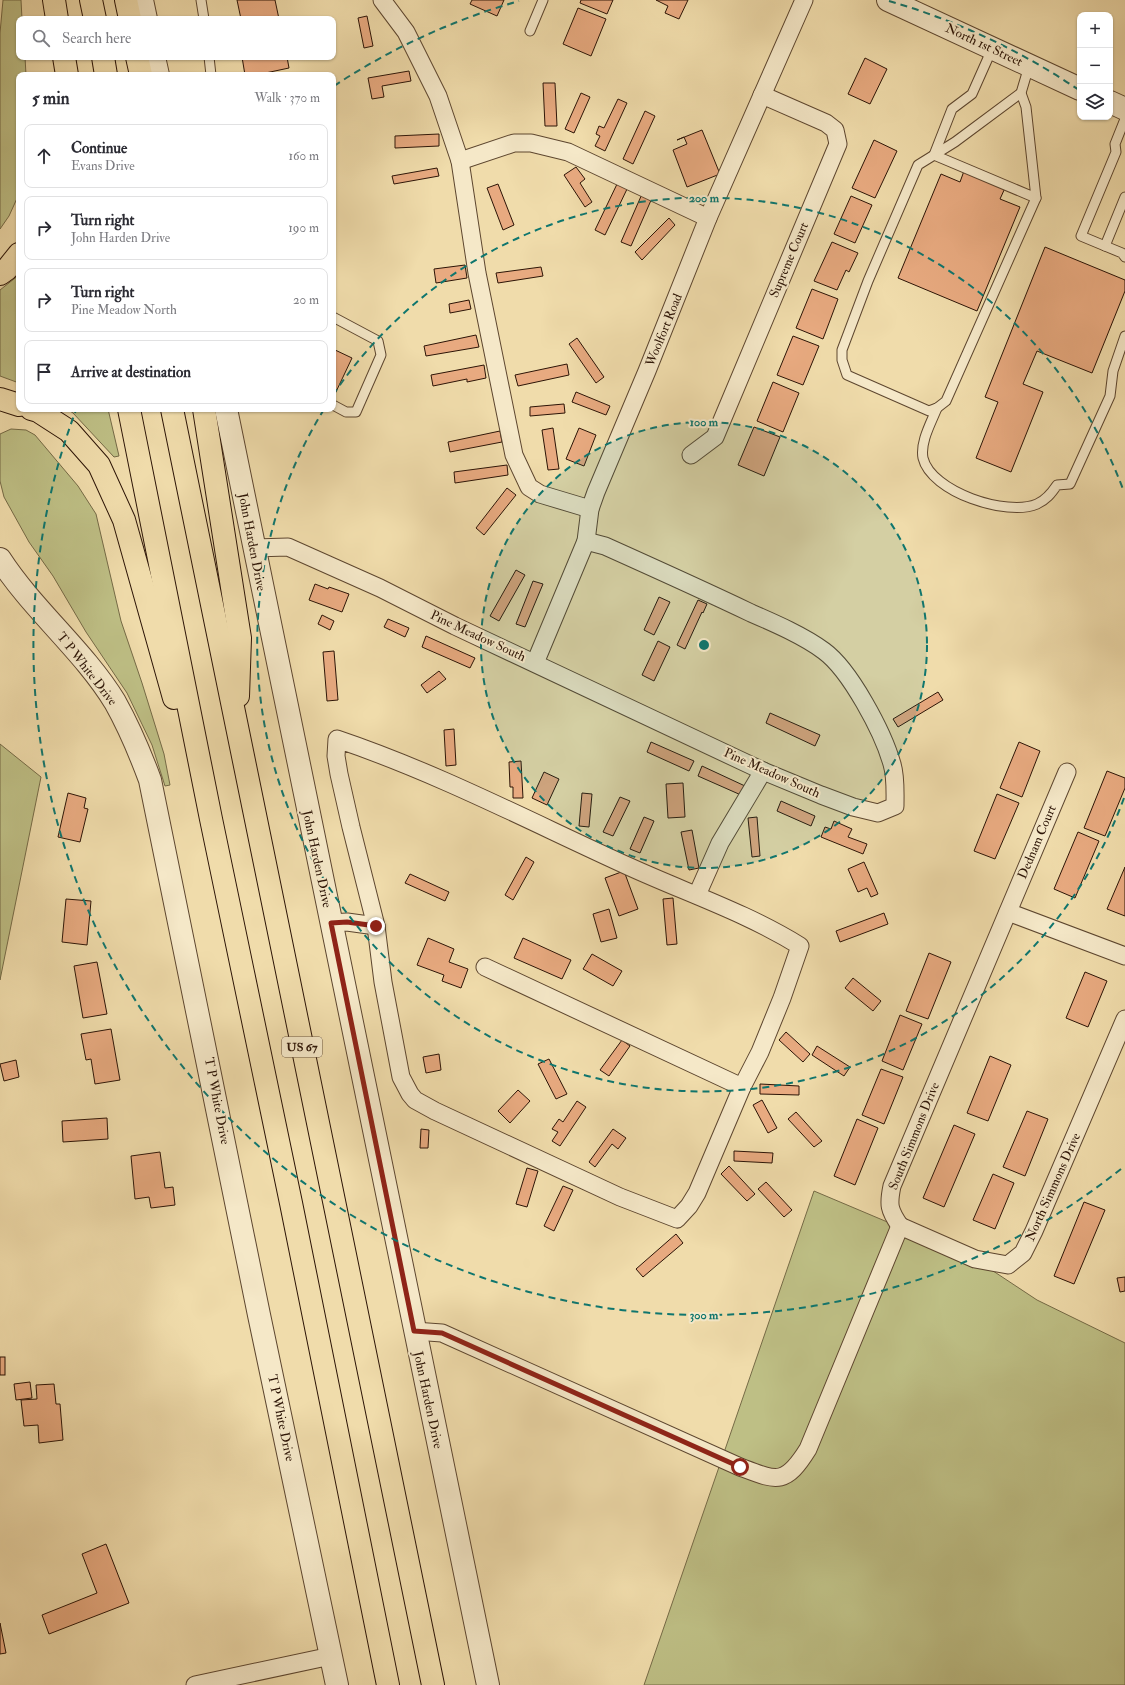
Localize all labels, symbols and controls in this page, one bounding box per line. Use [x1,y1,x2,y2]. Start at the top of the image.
map controls [1077,12,1113,120]
button: + [1077,12,1113,48]
search box [16,16,336,60]
street label: North 1st Street [943,20,1025,70]
icon: search [30,27,52,49]
text: Search here [62,29,131,48]
button: − [1077,48,1113,84]
button: layers [1077,84,1113,120]
text: 5 min [32,88,70,109]
text: Walk · 370 m [255,90,320,106]
text: Continue [71,139,127,158]
icon: ahead [33,145,55,167]
text: 160 m [288,148,319,164]
text: Evans Drive [71,158,135,174]
text: 200 m [689,191,720,206]
text: Turn right [71,211,134,230]
icon: right [33,217,55,239]
text: 190 m [288,220,319,236]
street label: Supreme Court [766,220,813,301]
text: John Harden Drive [71,230,170,246]
text: Turn right [71,283,134,302]
icon: right [33,289,55,311]
street label: Woolfort Road [642,291,686,370]
text: 20 m [293,292,319,308]
text: Pine Meadow North [71,302,177,318]
icon: arrive [33,361,55,383]
text: Arrive at destination [71,363,191,382]
text: 100 m [690,415,719,430]
street label: John Harden Drive [234,491,269,593]
street label: Pine Meadow South [428,607,528,665]
street label: T P White Drive [53,629,121,709]
centre of rings [697,638,711,652]
street label: Pine Meadow South [721,745,823,801]
street label: Dednam Court [1014,803,1060,881]
street label: John Harden Drive [299,808,335,910]
route end [367,917,385,935]
road number: US 67 [282,1037,322,1057]
street label: T P White Drive [201,1056,233,1146]
street label: South Simmons Drive [885,1079,943,1192]
street label: North Simmons Drive [1022,1130,1084,1244]
text: 300 m [690,1308,719,1323]
street label: John Harden Drive [410,1349,446,1451]
street label: T P White Drive [264,1373,298,1463]
route start [731,1458,749,1476]

